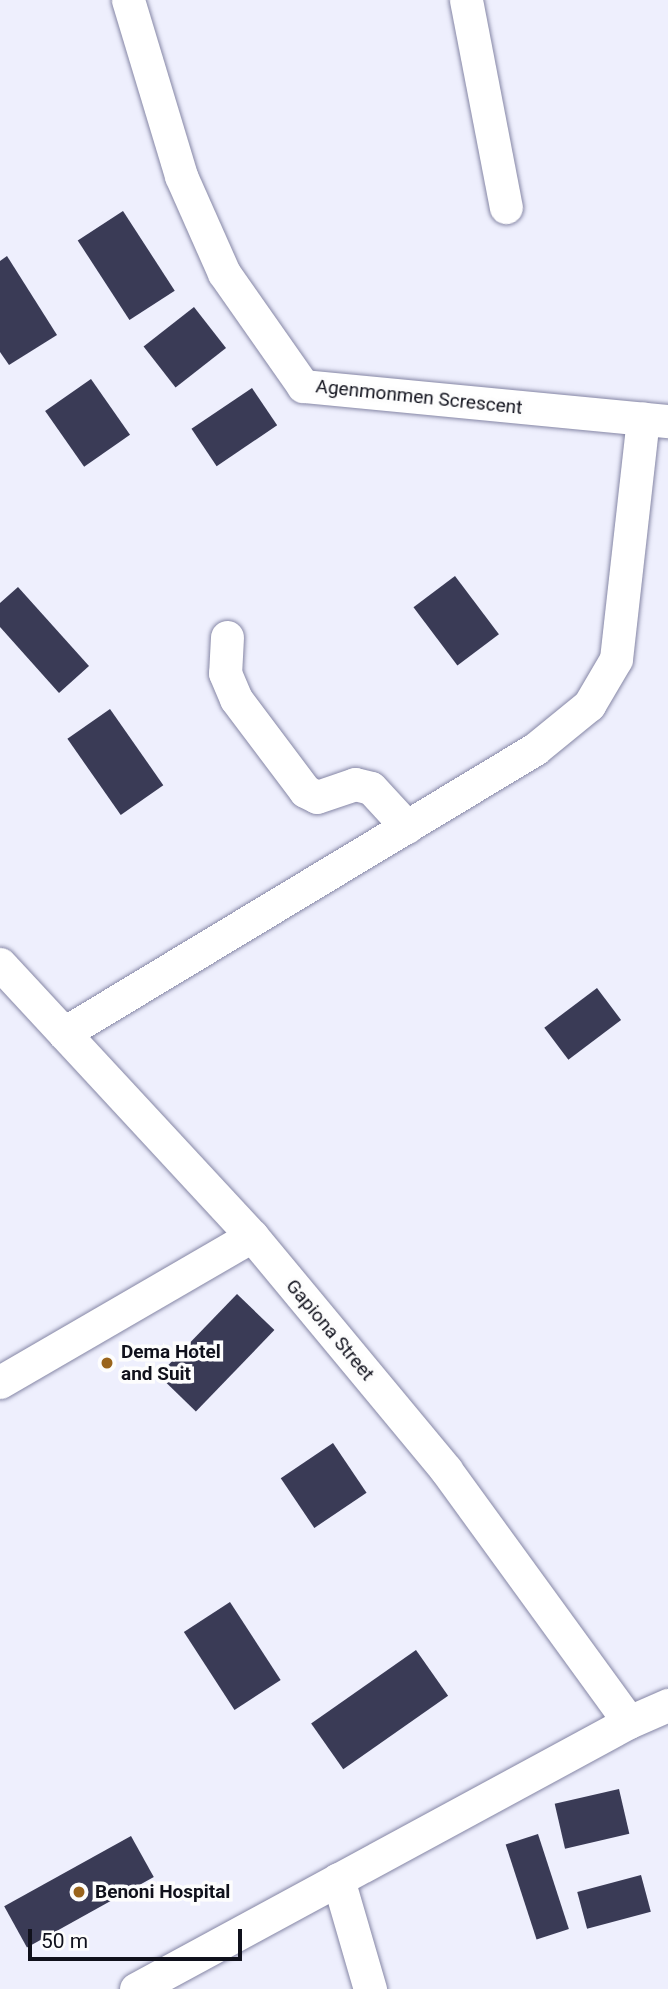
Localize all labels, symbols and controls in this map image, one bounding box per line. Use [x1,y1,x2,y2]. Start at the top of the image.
street label: Agenmonmen Screscent [315,375,523,419]
street label: Gapiona Street [281,1275,379,1385]
place label: Dema Hotel and Suit [121,1341,221,1385]
marker: Dema Hotel and Suit [99,1355,115,1371]
place label: Benoni Hospital [95,1881,230,1903]
marker: Benoni Hospital [69,1882,89,1902]
scale bar [32,1916,245,1960]
text: 50 m [41,1929,88,1953]

